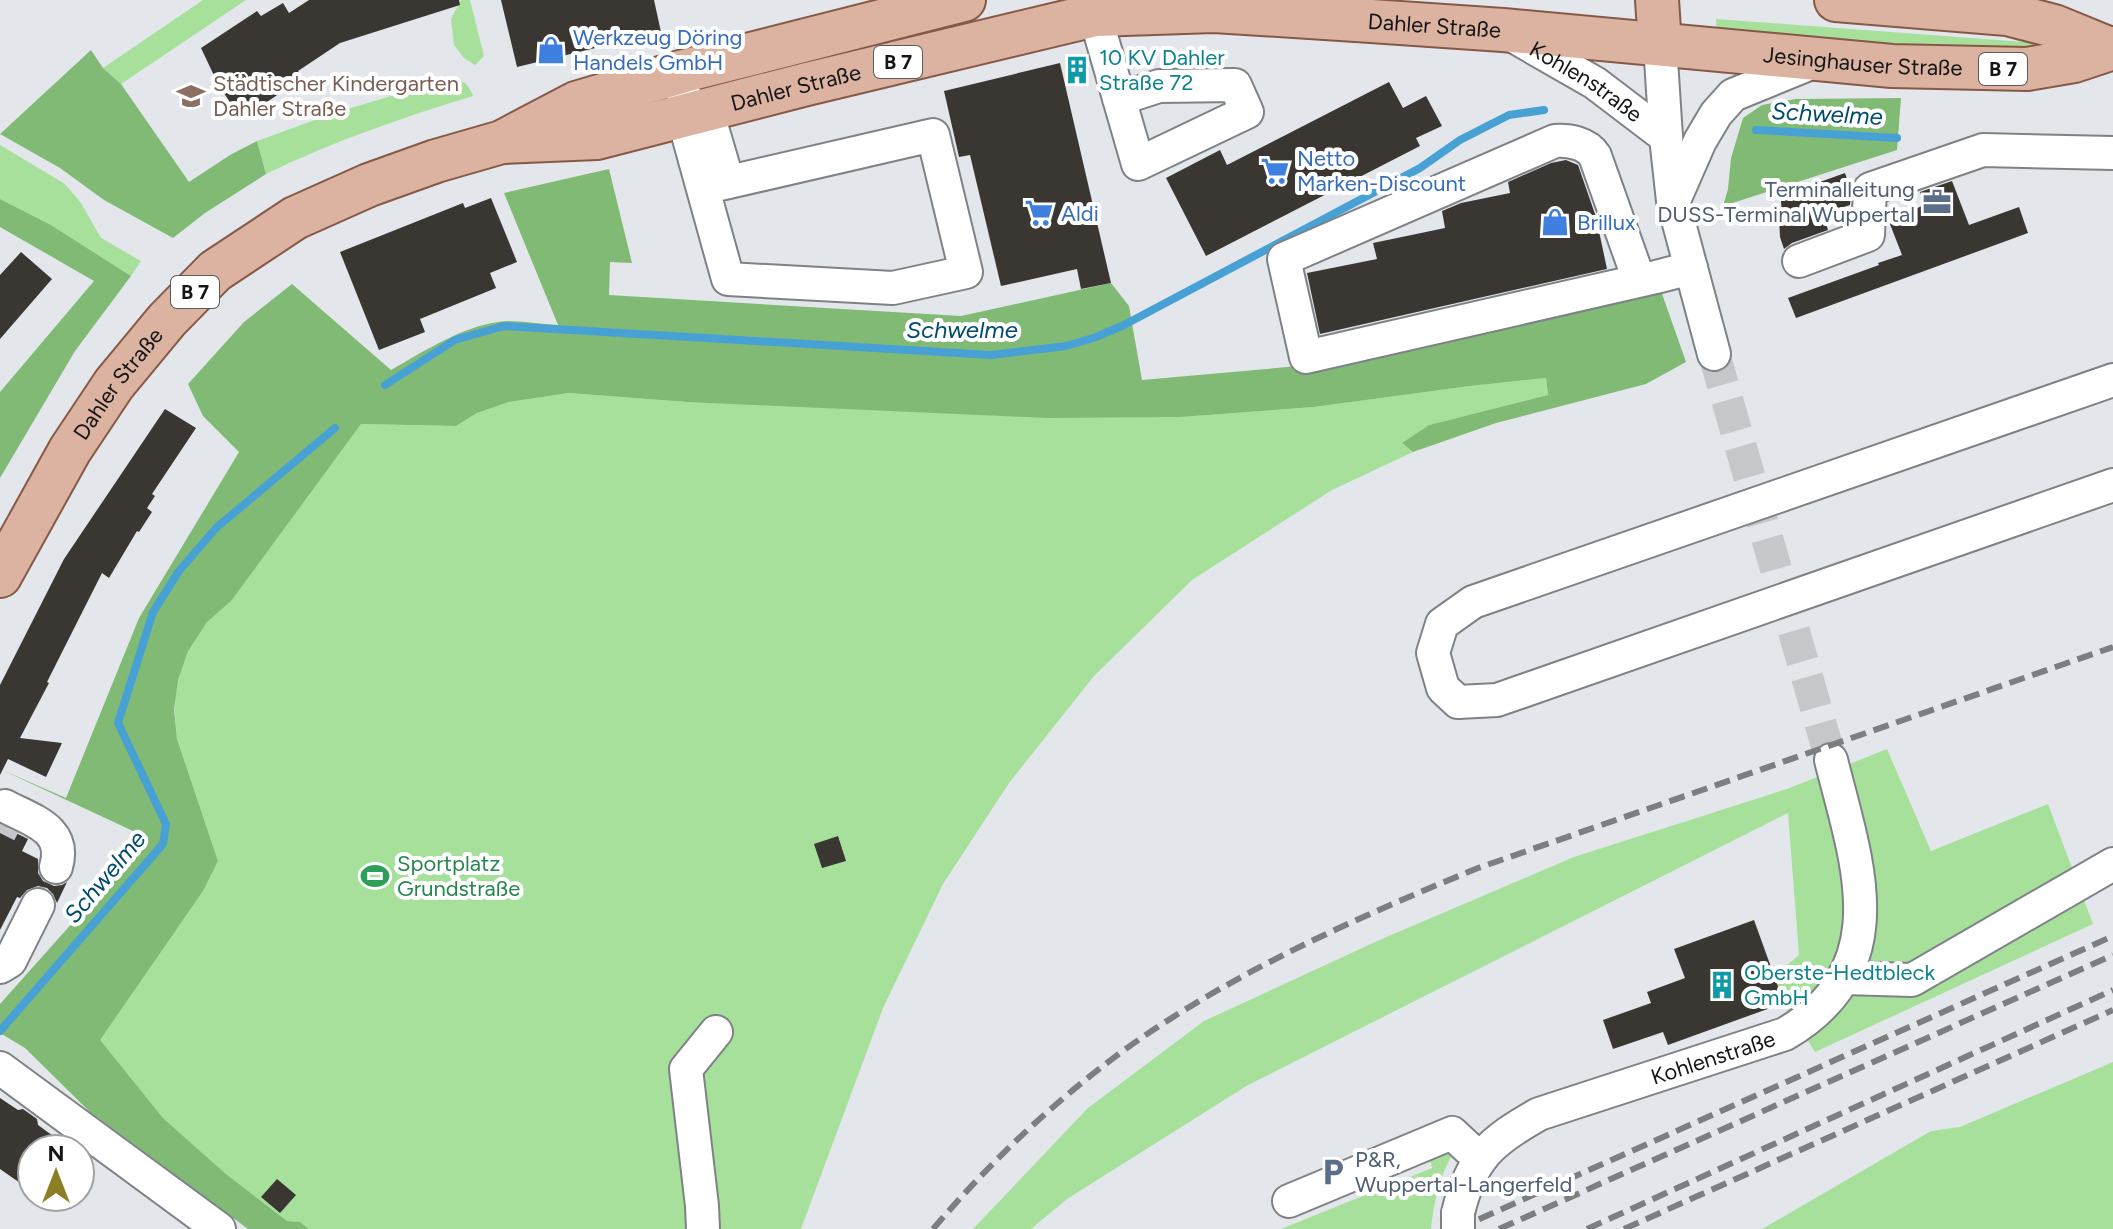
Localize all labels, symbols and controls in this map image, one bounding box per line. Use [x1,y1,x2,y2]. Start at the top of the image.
street label: Dahler Straße [1367,8,1502,44]
place label: Werkzeug Döring Handels GmbH [573,24,742,76]
shop icon: Werkzeug Döring Handels GmbH [536,35,566,65]
street label: Kohlenstraße [1525,35,1648,128]
street label: Jesinghauser Straße [1762,41,1963,82]
place label: 10 KV Dahler Straße 72 [1099,44,1225,96]
road number: B 7 [874,46,922,78]
road number: B 7 [1979,53,2027,85]
building icon: 10 KV Dahler Straße 72 [1062,55,1092,85]
street label: Dahler Straße [728,59,864,117]
place label: Städtischer Kindergarten Dahler Straße [213,70,459,122]
school or university icon: Städtischer Kindergarten Dahler Straße [176,81,206,111]
water label: Schwelme [1771,96,1883,131]
place label: Netto Marken-Discount [1297,145,1466,197]
supermarket icon: Netto Marken-Discount [1260,156,1290,186]
place label: Terminalleitung DUSS-Terminal Wuppertal [1657,176,1915,228]
office icon: Terminalleitung DUSS-Terminal Wuppertal [1922,187,1952,217]
supermarket icon: Aldi [1024,198,1054,228]
place label: Aldi [1061,200,1099,227]
shop icon: Brillux [1540,207,1570,237]
place label: Brillux [1577,209,1636,236]
road number: B 7 [171,276,219,308]
water label: Schwelme [906,315,1018,344]
street label: Dahler Straße [68,322,169,445]
water label: Schwelme [58,825,152,929]
place label: Sportplatz Grundstraße [397,850,520,902]
sports icon: Sportplatz Grundstraße [360,861,390,891]
place label: Oberste-Hedtbleck GmbH [1744,959,1935,1011]
building icon: Oberste-Hedtbleck GmbH [1707,970,1737,1000]
street label: Kohlenstraße [1647,1025,1779,1091]
north arrow [16,1133,96,1213]
text: N [47,1140,65,1167]
place label: P&R, Wuppertal-Langerfeld [1355,1146,1572,1198]
parking icon: P&R, Wuppertal-Langerfeld [1318,1157,1348,1187]

